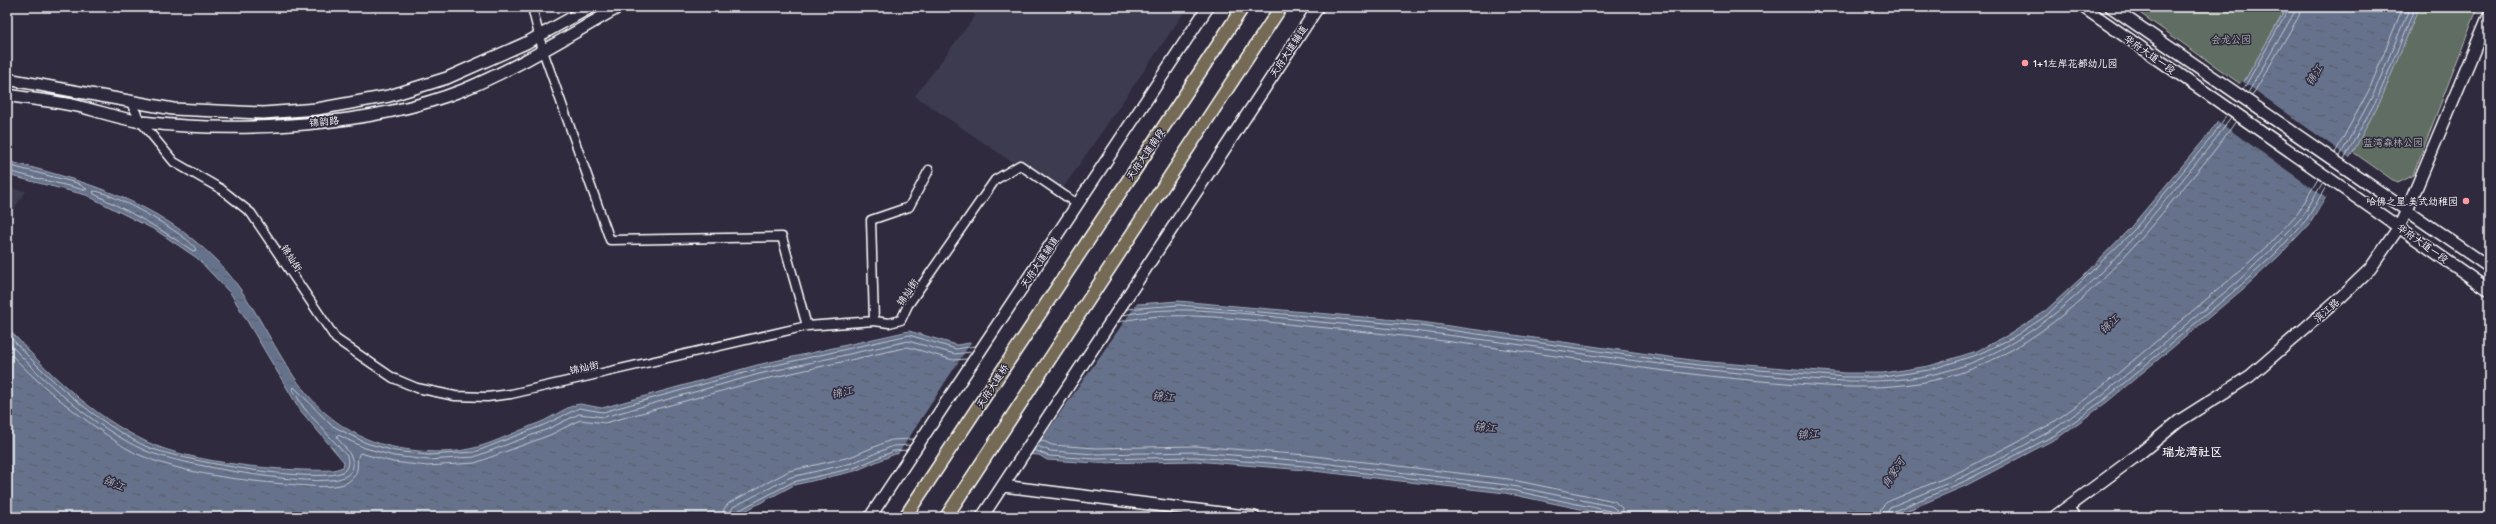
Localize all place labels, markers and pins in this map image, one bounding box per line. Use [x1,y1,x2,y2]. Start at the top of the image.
marker: 1+1左岸花都幼儿园 [2020,58,2030,68]
place label: 1+1左岸花都幼儿园 [2033,58,2117,70]
place label: 哈佛之星.美式幼稚园 [2366,196,2458,208]
marker: 哈佛之星.美式幼稚园 [2461,196,2471,206]

